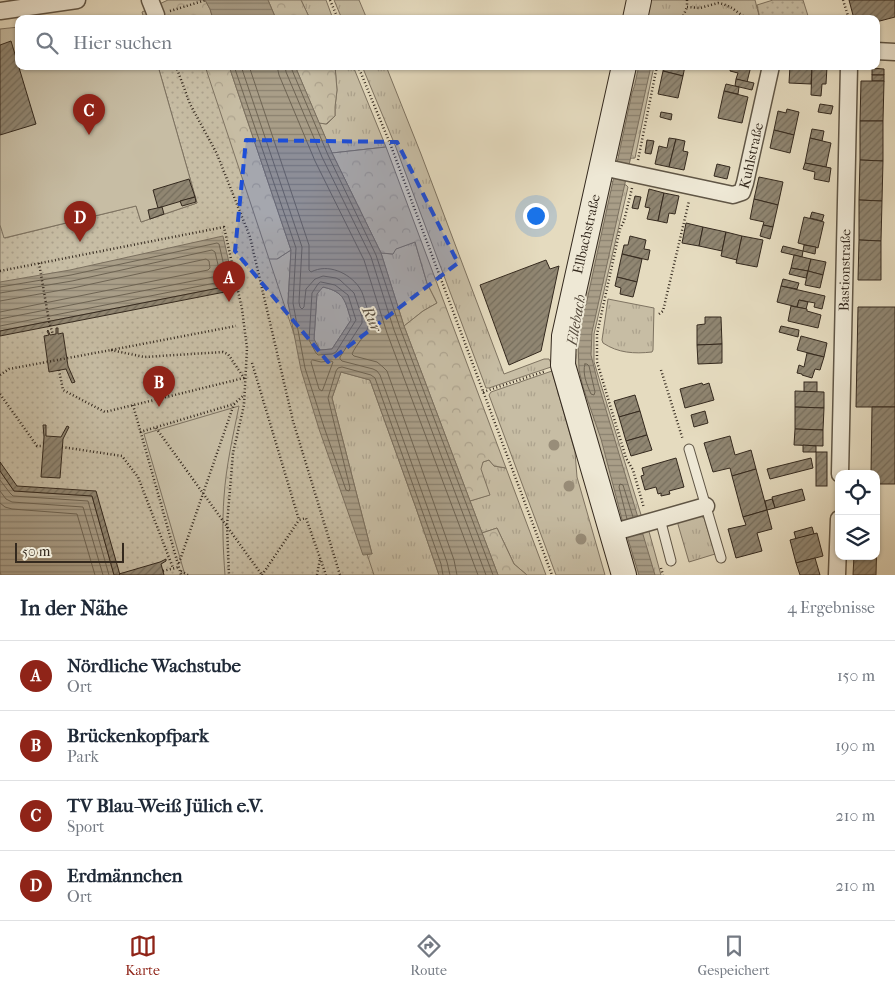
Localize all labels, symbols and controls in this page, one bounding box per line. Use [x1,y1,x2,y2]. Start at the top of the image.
search box [15,15,880,70]
icon: search [33,29,61,57]
text: Hier suchen [73,32,172,54]
pin: C [73,94,105,135]
street label: Kuhlstraße [736,121,767,191]
street label: Ellbachstraße [569,193,604,276]
pin: D [64,201,96,242]
your location [523,203,549,229]
street label: Bastionstraße [836,229,854,311]
pin: A [213,261,245,302]
water label: Ellebach [562,293,589,348]
water label: Rur [358,303,386,336]
pin: B [143,366,175,407]
map controls [835,470,880,560]
button: locate [835,470,880,515]
button: layers [835,515,880,560]
scale bar [15,540,124,563]
text: 50 m [22,543,50,560]
text: In der Nähe [20,596,128,620]
text: 4 Ergebnisse [787,598,875,617]
text: Nördliche Wachstube [67,655,241,677]
text: A [31,666,41,685]
text: 150 m [837,666,875,685]
text: Ort [67,677,92,696]
text: Brückenkopfpark [67,725,209,747]
text: B [31,736,41,755]
text: 190 m [835,736,875,755]
text: Park [67,747,99,766]
text: TV Blau-Weiß Jülich e.V. [67,795,263,817]
text: C [31,806,41,825]
text: 210 m [836,806,875,825]
text: Sport [67,817,105,836]
text: Erdmännchen [67,865,183,887]
text: D [30,876,42,895]
text: 210 m [836,876,875,895]
text: Ort [67,887,92,906]
tab: Karte [125,932,160,979]
tab: Route [410,932,447,979]
tab: Gespeichert [697,932,770,979]

